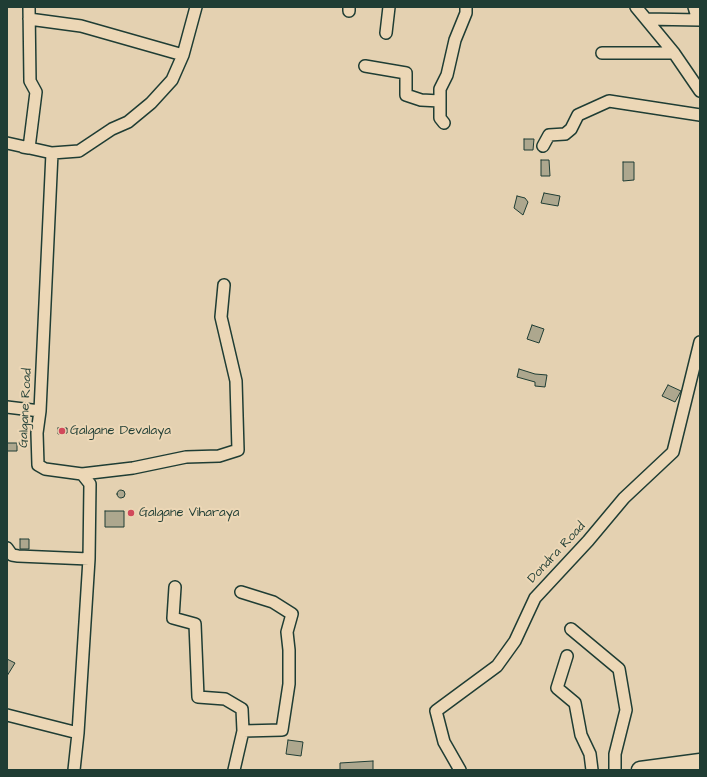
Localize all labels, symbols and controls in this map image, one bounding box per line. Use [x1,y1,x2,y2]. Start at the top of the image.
street label: Galgane Road [16,368,36,448]
place label: Galgane Devalaya [70,423,171,439]
marker: Galgane Devalaya [57,426,67,436]
place label: Galgane Viharaya [139,505,239,521]
marker: Galgane Viharaya [126,508,136,518]
street label: Dondra Road [525,519,589,587]

